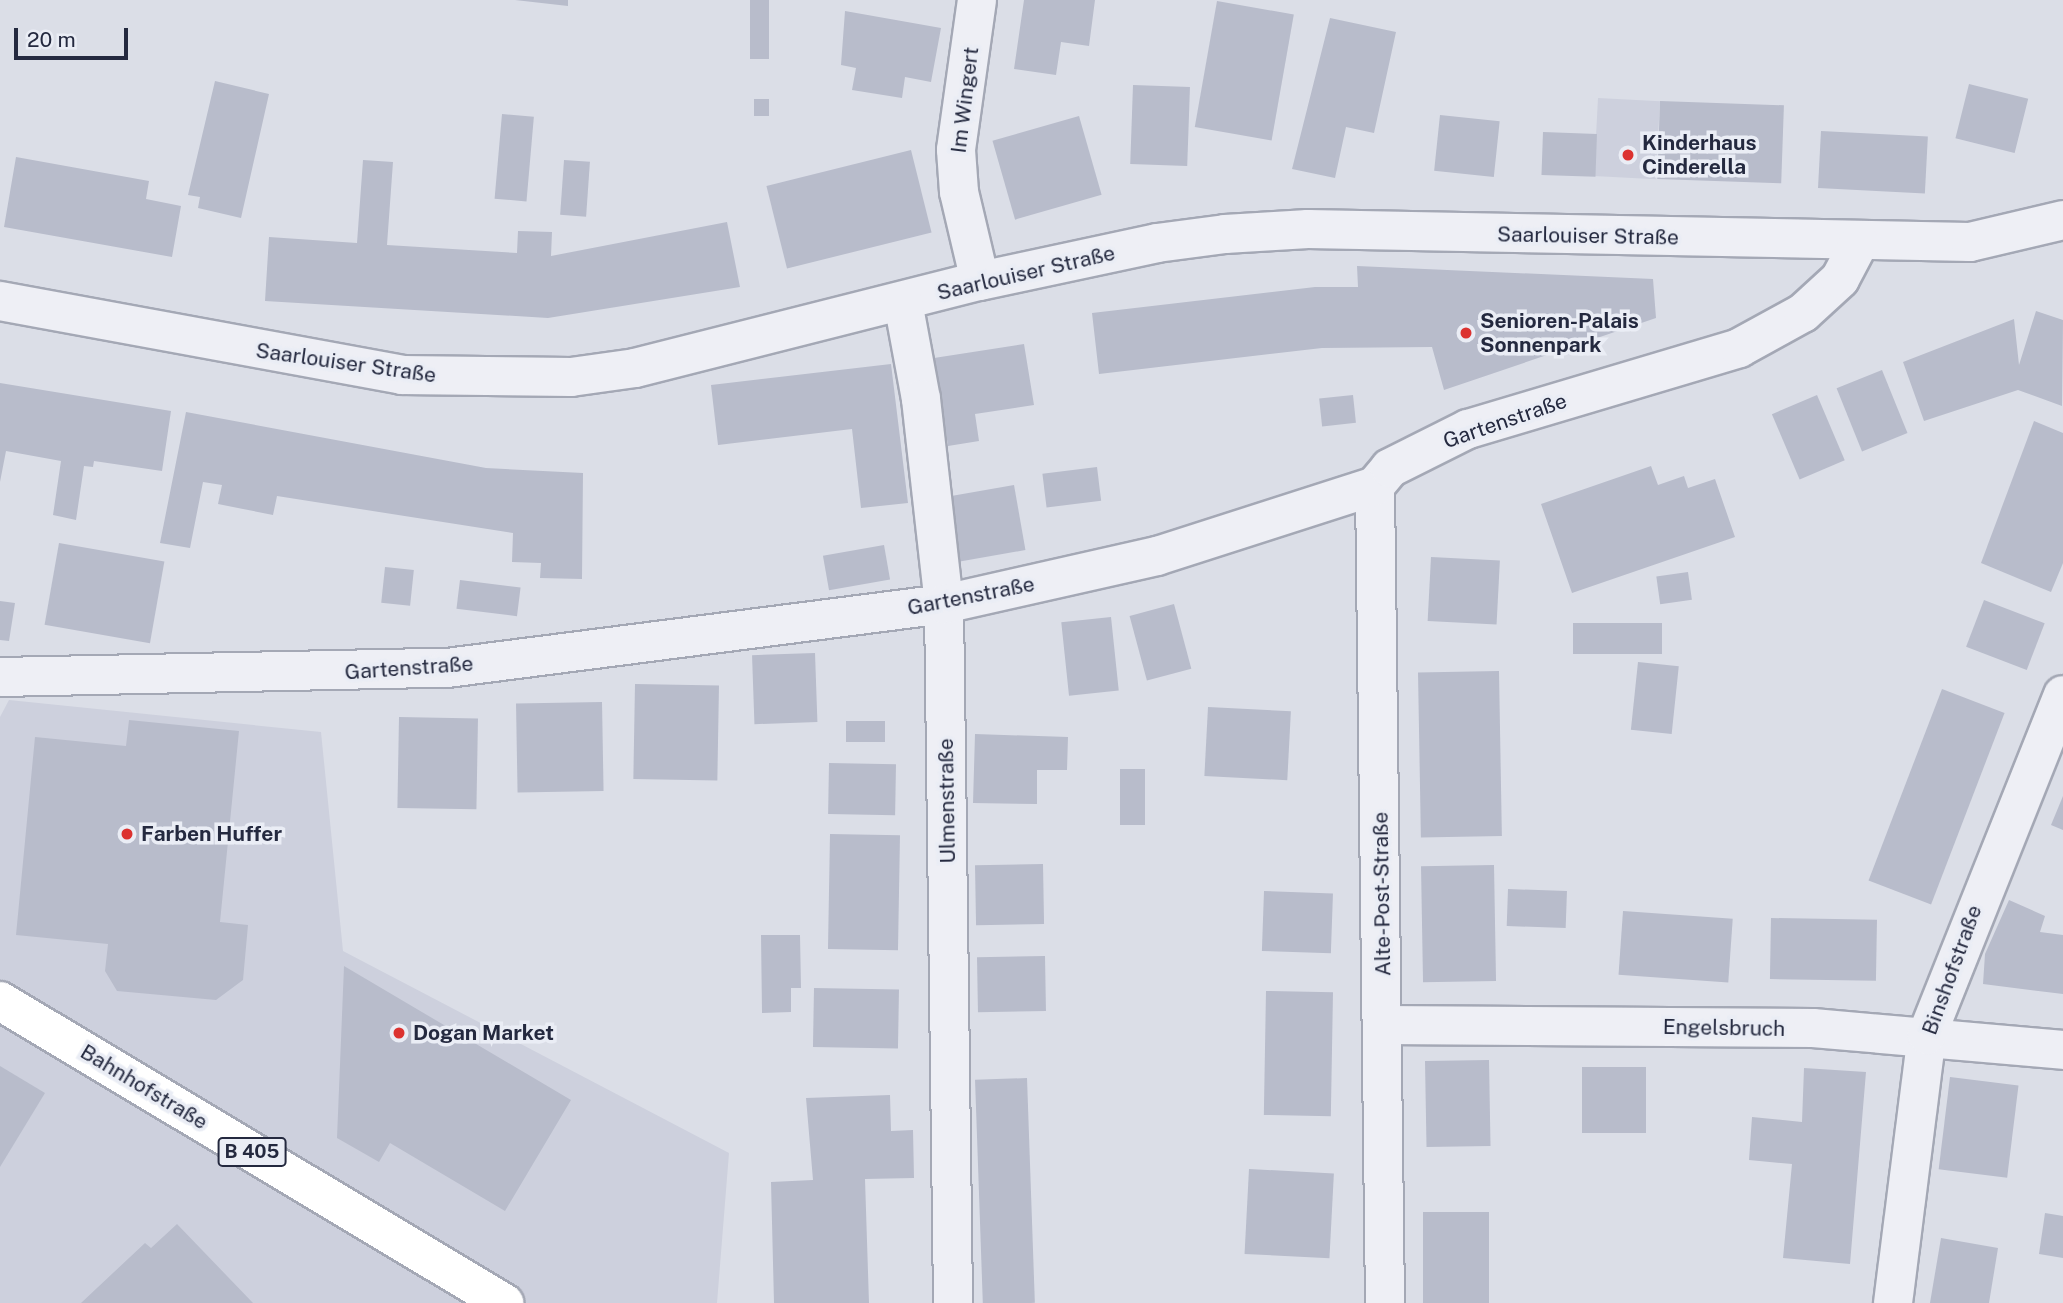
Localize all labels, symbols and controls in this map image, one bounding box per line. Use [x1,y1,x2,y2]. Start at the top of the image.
scale bar [18,14,131,58]
text: 20 m [27,27,76,52]
street label: Im Wingert [946,45,984,155]
place label: Kinderhaus Cinderella [1642,130,1757,180]
marker: Kinderhaus Cinderella [1620,147,1636,163]
street label: Saarlouiser Straße [1497,222,1679,250]
street label: Saarlouiser Straße [935,240,1117,306]
place label: Senioren-Palais Sonnenpark [1480,308,1639,358]
marker: Senioren-Palais Sonnenpark [1458,325,1474,341]
street label: Saarlouiser Straße [254,338,438,388]
street label: Gartenstraße [1440,388,1570,454]
street label: Gartenstraße [905,571,1037,621]
street label: Gartenstraße [344,651,474,685]
street label: Ulmenstraße [933,738,961,864]
street label: Alte-Post-Straße [1368,812,1396,976]
place label: Farben Huffer [141,821,282,847]
marker: Farben Huffer [119,826,135,842]
street label: Binshofstraße [1917,902,1987,1038]
street label: Engelsbruch [1663,1014,1785,1042]
place label: Dogan Market [413,1020,554,1046]
marker: Dogan Market [391,1025,407,1041]
street label: Bahnhofstraße [76,1039,212,1135]
road number: B 405 [217,1136,287,1168]

